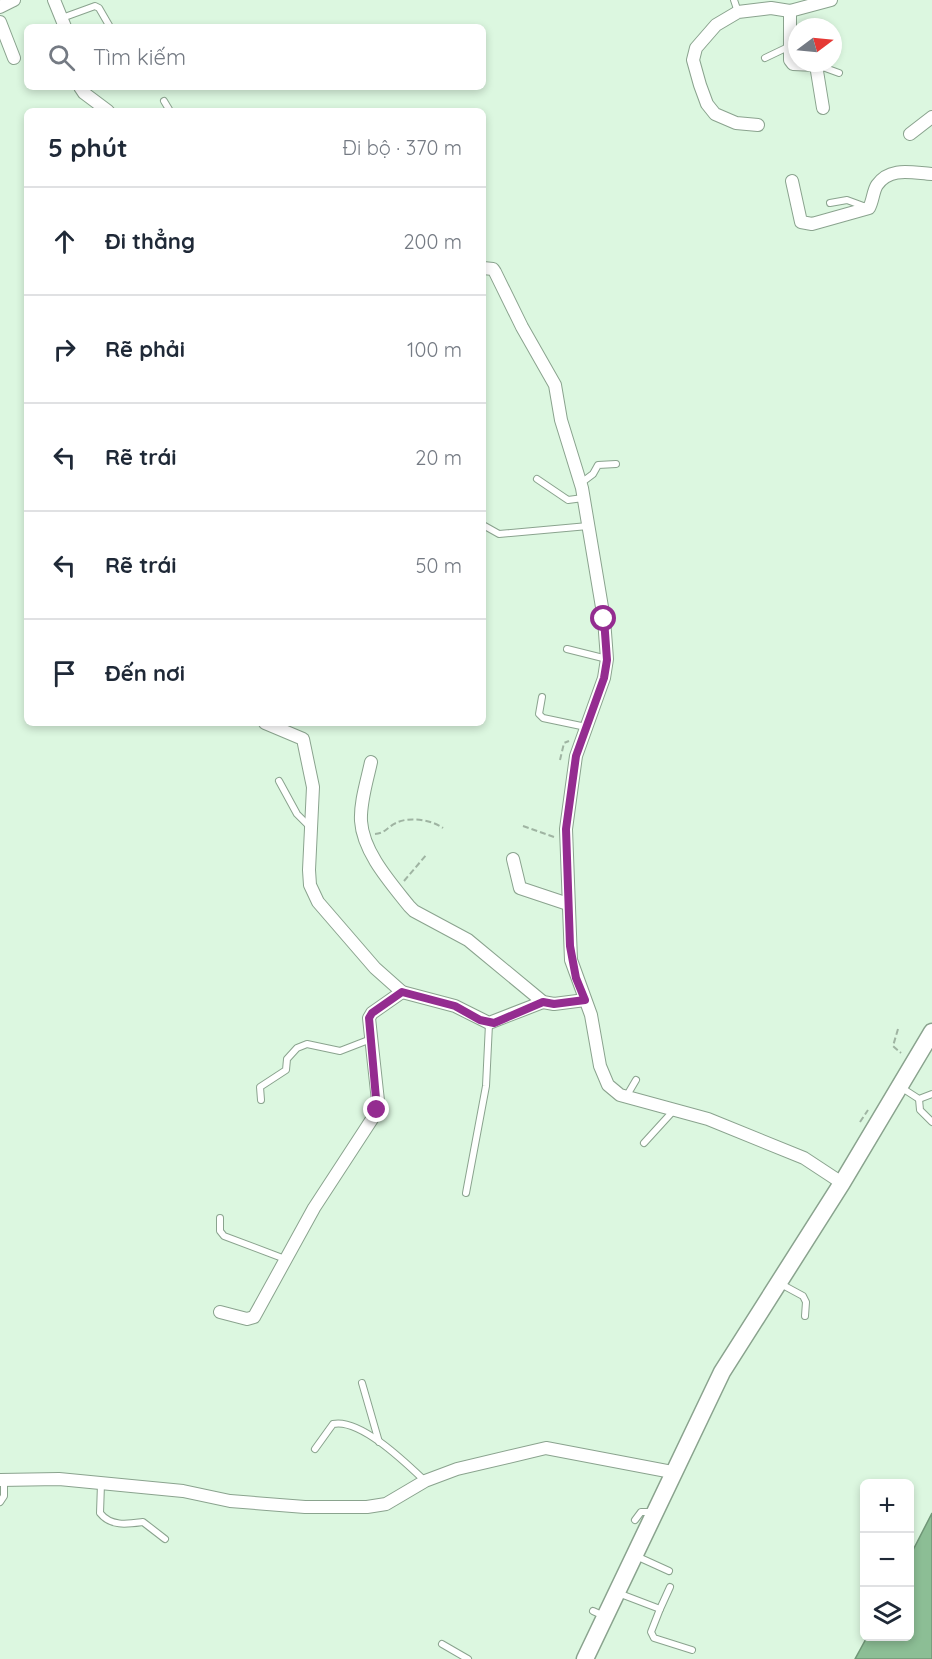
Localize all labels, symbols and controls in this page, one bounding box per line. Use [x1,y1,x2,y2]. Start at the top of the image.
north arrow [788,18,842,72]
search box [24,24,486,90]
icon: search [45,41,78,74]
text: Tìm kiếm [93,43,186,71]
text: 5 phút [48,131,128,164]
text: Đi bộ · 370 m [343,135,462,160]
icon: ahead [48,225,81,258]
text: Đi thẳng [105,227,195,255]
text: 200 m [403,229,462,254]
icon: right [48,333,81,366]
text: Rẽ phải [105,335,185,363]
text: 100 m [407,337,462,362]
icon: left [48,441,81,474]
text: Rẽ trái [105,443,176,471]
text: 20 m [415,445,462,470]
icon: left [48,549,81,582]
text: Rẽ trái [105,551,176,579]
text: 50 m [416,553,462,578]
route start [590,605,616,631]
icon: arrive [48,657,81,690]
text: Đến nơi [105,659,185,687]
route end [363,1096,389,1122]
map controls [860,1479,914,1641]
button: + [860,1479,914,1533]
button: − [860,1533,914,1587]
button: layers [860,1587,914,1641]

